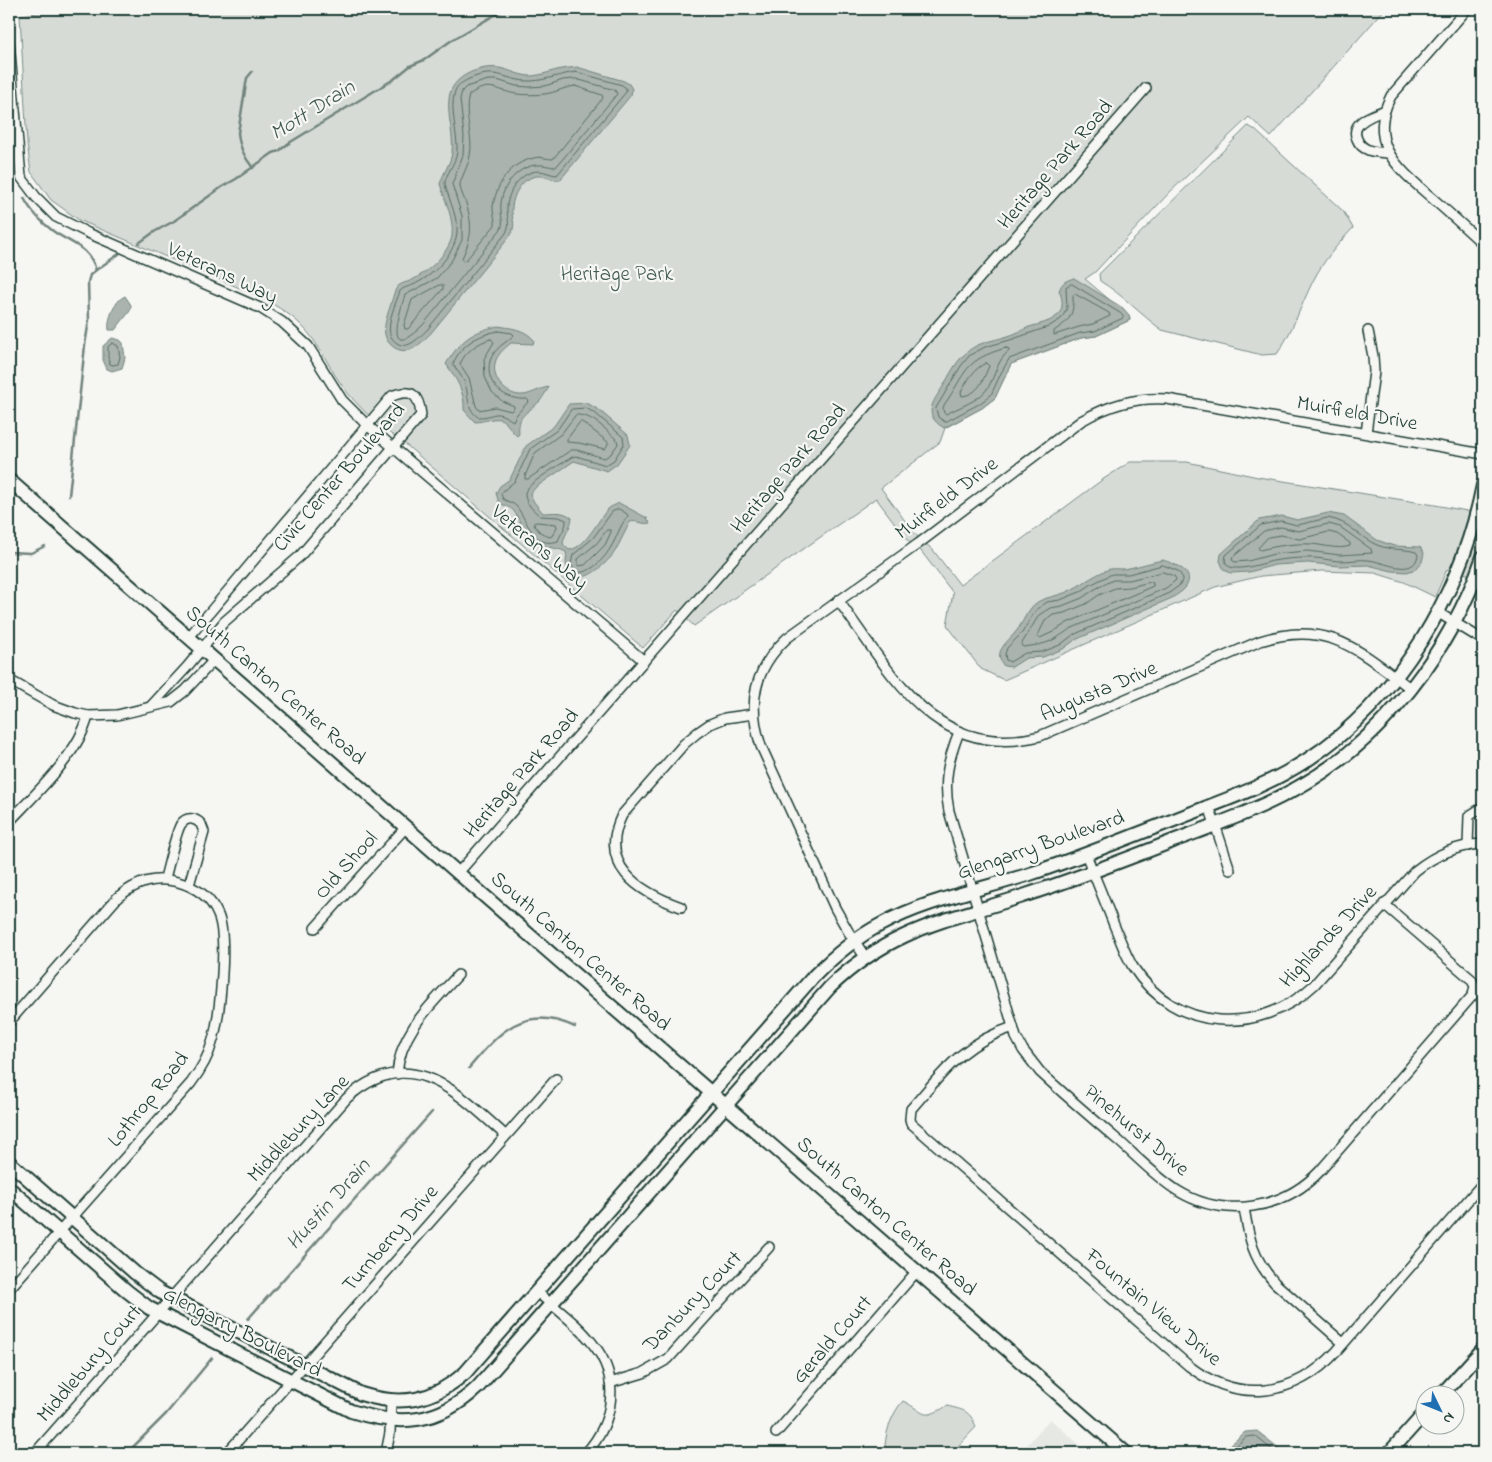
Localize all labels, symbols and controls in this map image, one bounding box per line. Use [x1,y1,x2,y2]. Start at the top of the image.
water label: Mott Drain [264,72,363,150]
street label: Heritage Park Road [991,93,1123,238]
street label: Veterans Way [160,235,282,315]
park label: Heritage Park [561,260,674,292]
street label: Muirfield Drive [1294,389,1420,439]
street label: Civic Center Boulevard [267,397,413,559]
street label: Heritage Park Road [724,397,856,542]
street label: Muirfield Drive [889,450,1005,548]
street label: Veterans Way [482,498,594,599]
street label: South Canton Center Road [178,599,372,773]
street label: Augusta Drive [1036,654,1163,732]
street label: Heritage Park Road [457,702,589,847]
street label: Glengarry Boulevard [953,803,1129,891]
street label: Old Shool [308,825,386,907]
street label: South Canton Center Road [483,865,677,1039]
street label: Highlands Drive [1273,878,1387,997]
street label: Lothrop Road [101,1046,197,1154]
street label: Middlebury Lane [241,1068,359,1191]
street label: Pinehurst Drive [1077,1078,1196,1185]
street label: South Canton Center Road [789,1130,983,1304]
water label: Hustin Drain [279,1151,380,1258]
street label: Turnberry Drive [336,1178,448,1301]
street label: Fountain View Drive [1078,1241,1228,1374]
street label: Danbury Court [636,1244,751,1362]
street label: Glengarry Boulevard [156,1280,327,1388]
street label: Gerald Court [786,1289,880,1391]
street label: Middlebury Court [30,1298,151,1431]
north arrow [1414,1384,1464,1434]
text: N [1438,1407,1459,1428]

